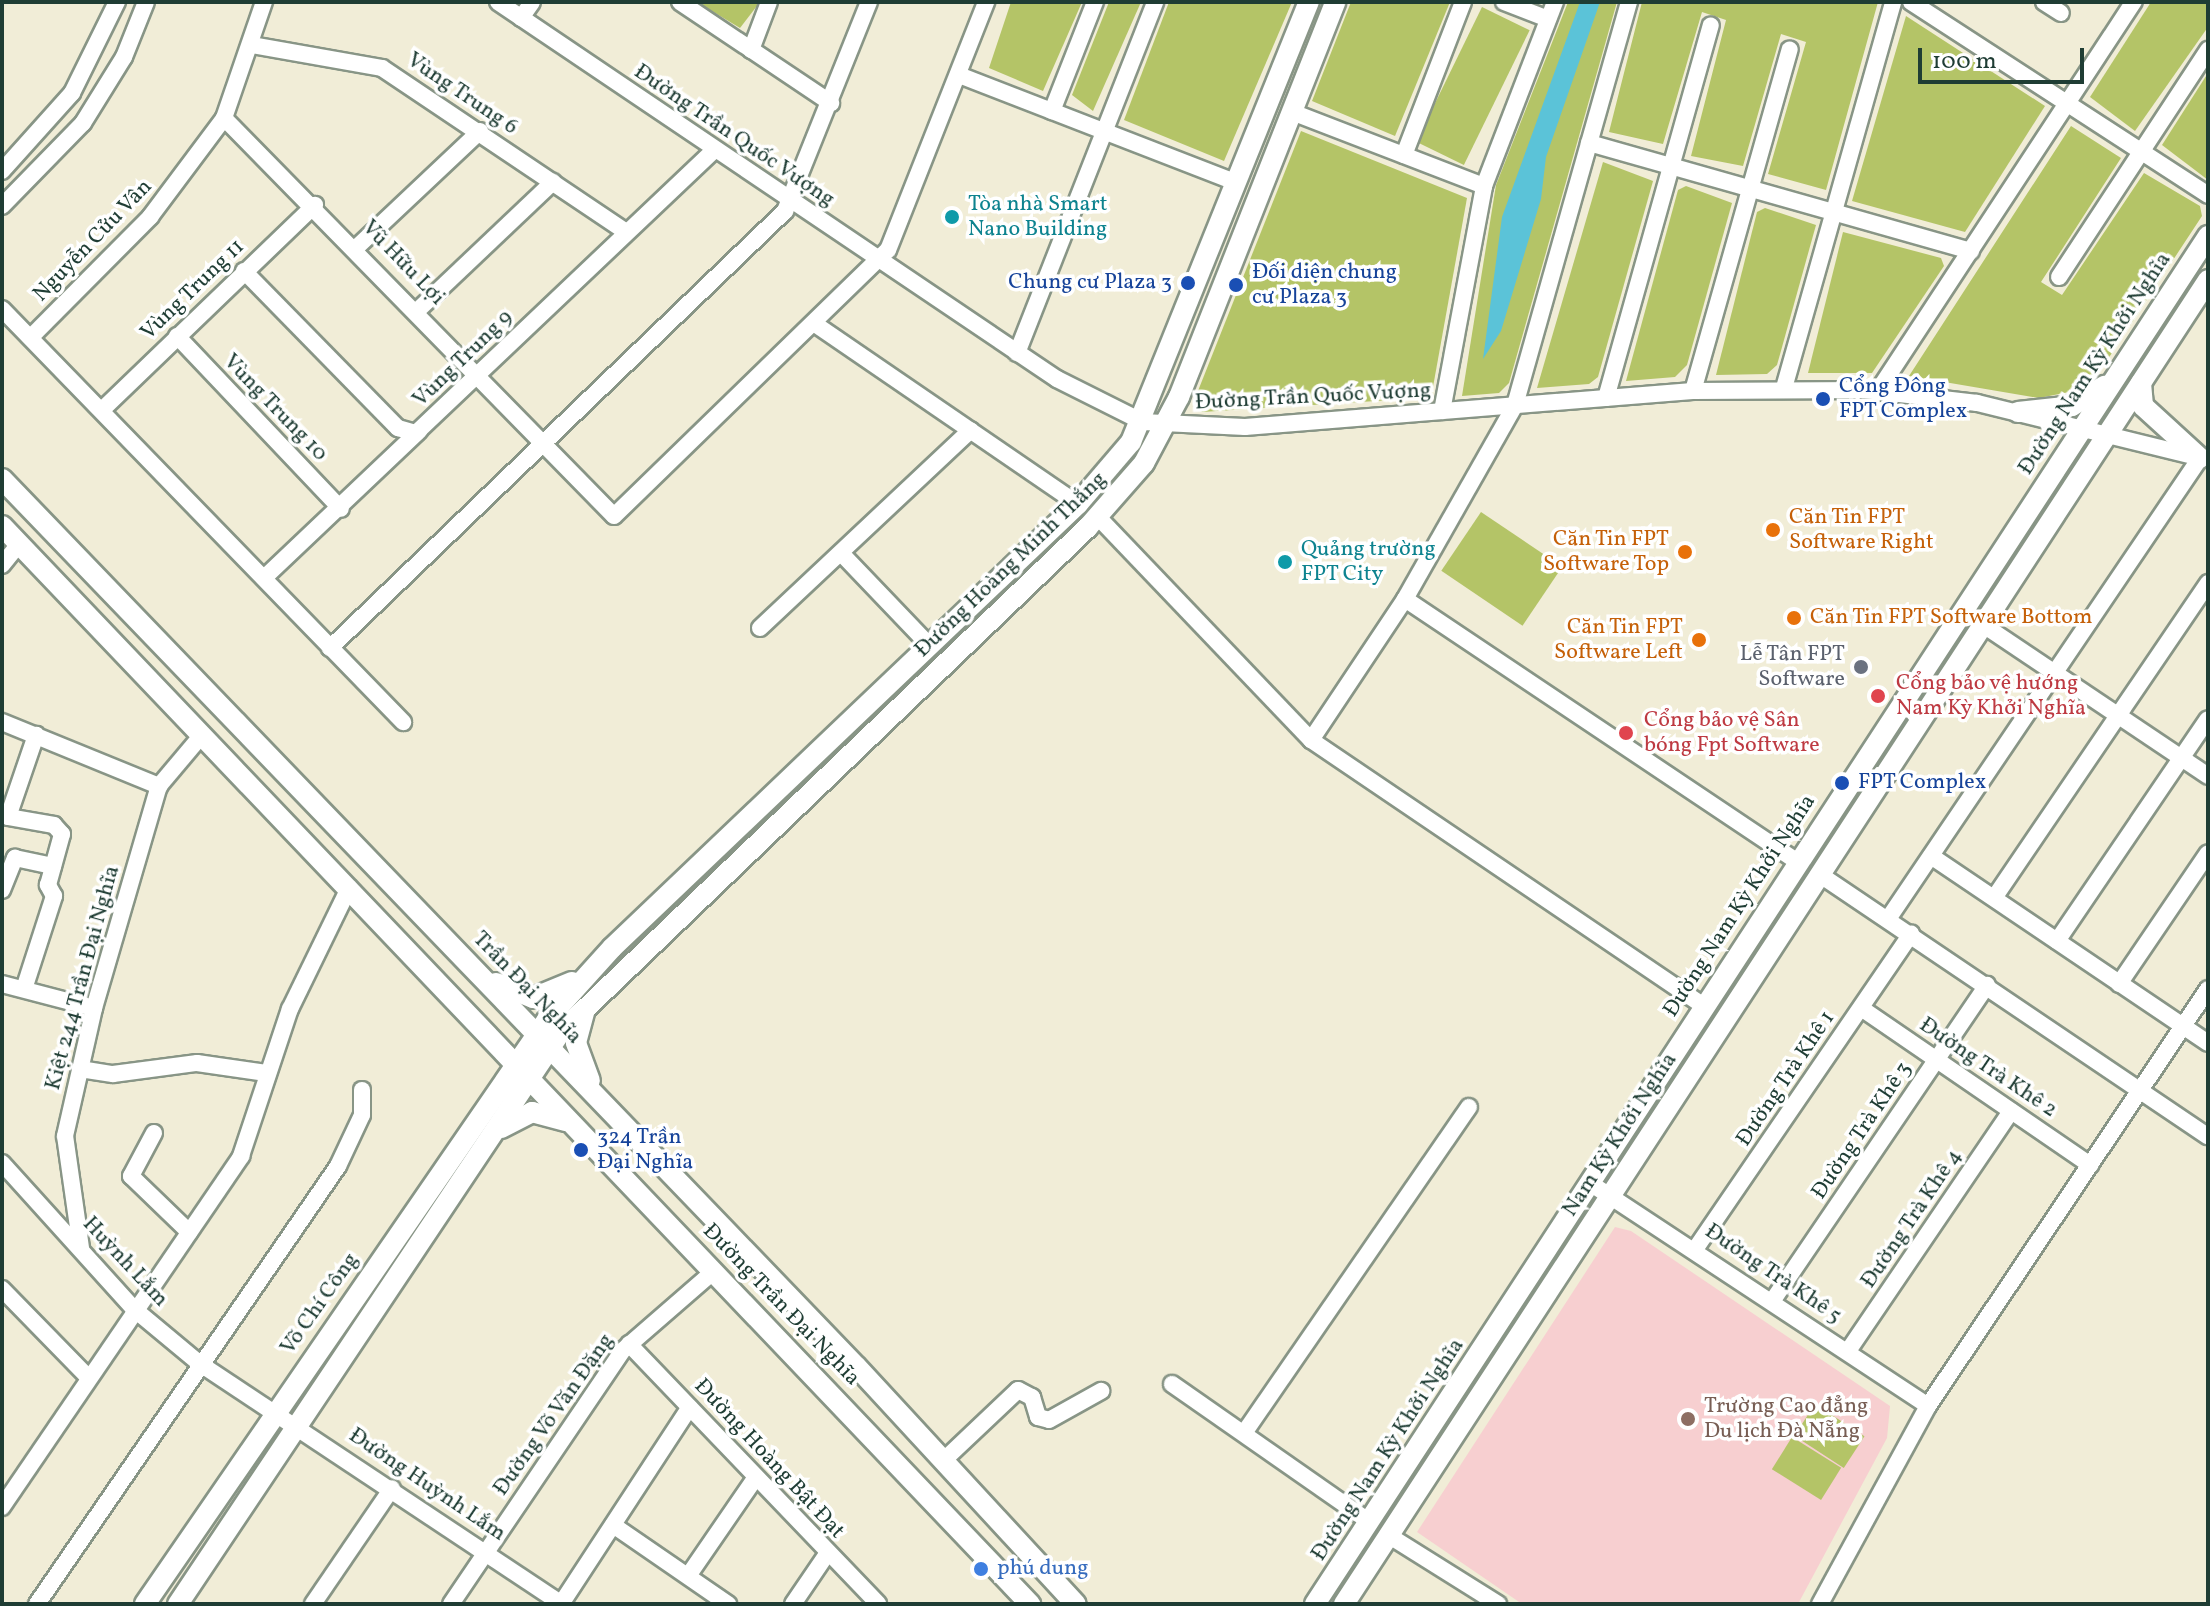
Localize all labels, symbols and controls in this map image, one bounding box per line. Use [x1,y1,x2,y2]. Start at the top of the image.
scale bar [1922,32,2088,82]
text: 100 m [1932,45,1997,79]
street label: Vùng Trung 6 [401,47,523,141]
street label: Đường Trần Quốc Vượng [628,59,840,213]
street label: Nguyễn Cửu Vân [28,174,158,308]
place label: Tòa nhà Smart Nano Building [968,191,1108,242]
marker: Tòa nhà Smart Nano Building [943,208,961,226]
street label: Vũ Hữu Lợi [356,215,450,311]
street label: Vùng Trung 11 [135,234,251,346]
street label: Đường Nam Kỳ Khởi Nghĩa [2013,248,2177,480]
place label: Đối diện chung cư Plaza 3 [1252,259,1397,310]
place label: Chung cư Plaza 3 [1008,270,1172,296]
marker: Chung cư Plaza 3 [1179,274,1197,292]
marker: Đối diện chung cư Plaza 3 [1227,276,1245,294]
street label: Vùng Trung 9 [407,305,519,413]
street label: Vùng Trung 10 [217,349,333,467]
place label: Cổng Đông FPT Complex [1839,373,1968,424]
street label: Đường Trần Quốc Vượng [1194,378,1432,416]
marker: Cổng Đông FPT Complex [1814,390,1832,408]
street label: Đường Hoàng Minh Thắng [910,466,1112,664]
place label: Căn Tin FPT Software Right [1789,504,1934,556]
marker: Căn Tin FPT Software Right [1764,521,1782,539]
place label: Căn Tin FPT Software Top [1542,526,1669,578]
place label: Quảng trường FPT City [1301,536,1436,588]
marker: Căn Tin FPT Software Top [1676,543,1694,561]
marker: Quảng trường FPT City [1276,553,1294,571]
place label: Căn Tin FPT Software Bottom [1810,605,2094,631]
marker: Căn Tin FPT Software Bottom [1785,609,1803,627]
place label: Căn Tin FPT Software Left [1554,614,1683,666]
marker: Căn Tin FPT Software Left [1690,631,1708,649]
place label: Lễ Tân FPT Software [1739,641,1845,692]
marker: Lễ Tân FPT Software [1852,658,1870,676]
place label: Cổng bảo vệ hướng Nam Kỳ Khởi Nghĩa [1896,670,2086,722]
marker: Cổng bảo vệ hướng Nam Kỳ Khởi Nghĩa [1867,685,1889,707]
place label: Cổng bảo vệ Sân bóng Fpt Software [1644,707,1820,758]
marker: Cổng bảo vệ Sân bóng Fpt Software [1615,722,1637,744]
place label: FPT Complex [1858,770,1987,796]
marker: FPT Complex [1833,774,1851,792]
street label: Đường Nam Kỳ Khởi Nghĩa [1658,790,1822,1022]
street label: Kiệt 244 Trần Đại Nghĩa [40,863,126,1093]
street label: Trần Đại Nghĩa [467,926,587,1050]
street label: Đường Trà Khê 1 [1731,1006,1841,1152]
street label: Đường Trà Khê 2 [1914,1012,2062,1124]
street label: Nam Kỳ Khởi Nghĩa [1557,1048,1683,1222]
street label: Đường Trà Khê 3 [1806,1057,1918,1205]
place label: 324 Trần Đại Nghĩa [597,1124,693,1176]
marker: 324 Trần Đại Nghĩa [572,1141,590,1159]
street label: Đường Trà Khê 4 [1856,1144,1968,1294]
street label: Huỳnh Lắm [77,1211,173,1313]
street label: Đường Trần Đại Nghĩa [696,1218,866,1392]
street label: Đường Trà Khê 5 [1699,1218,1847,1330]
street label: Võ Chí Công [275,1248,365,1360]
street label: Đường Võ Văn Đặng [488,1328,620,1502]
street label: Đường Nam Kỳ Khởi Nghĩa [1306,1334,1470,1566]
street label: Đường Hoàng Bật Đạt [688,1374,850,1544]
place label: Trường Cao đẳng Du lịch Đà Nẵng [1704,1393,1868,1444]
marker: Trường Cao đẳng Du lịch Đà Nẵng [1679,1410,1697,1428]
street label: Đường Huỳnh Lắm [343,1423,511,1547]
place label: phú dung [997,1556,1088,1582]
marker: phú dung [972,1560,990,1578]

